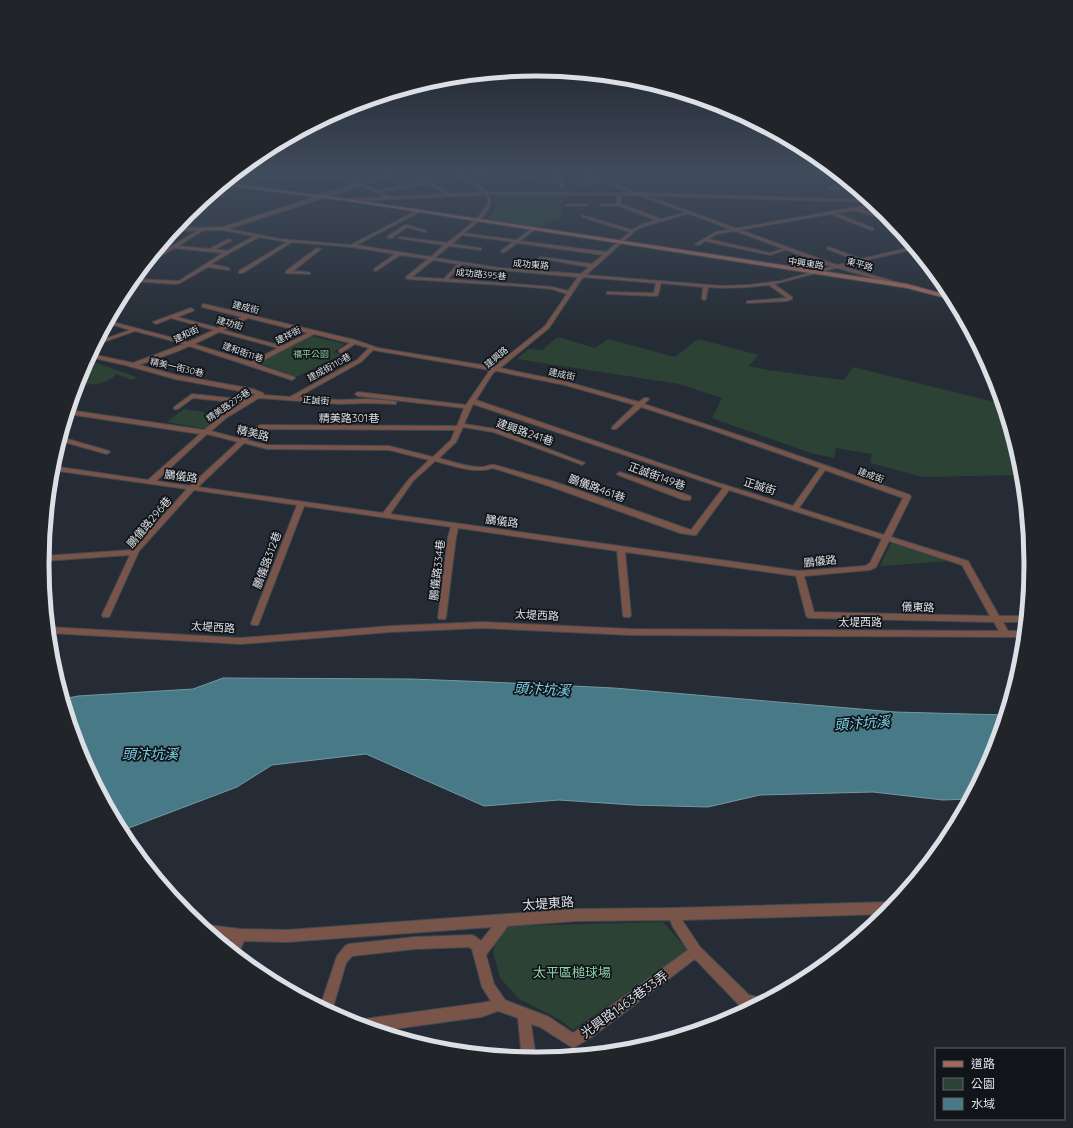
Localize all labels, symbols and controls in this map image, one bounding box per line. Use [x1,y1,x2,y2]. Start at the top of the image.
street label: 中興東路 [787,255,825,271]
street label: 東平路 [845,255,875,273]
street label: 成功東路 [513,257,549,271]
street label: 成功路395巷 [455,266,507,282]
street label: 建成街 [232,298,260,316]
street label: 建功街 [215,314,245,332]
street label: 建和街 [171,323,201,345]
street label: 建祥街 [273,324,303,346]
street label: 建和街11巷 [221,340,265,364]
street label: 建興路 [482,344,510,370]
park label: 福平公園 [293,348,329,359]
street label: 建成街110巷 [305,351,353,383]
street label: 精美一街30巷 [149,355,205,379]
street label: 建成街 [548,366,576,382]
street label: 精美路275巷 [204,386,252,424]
street label: 正誠街 [302,394,330,406]
street label: 精美路301巷 [319,411,379,425]
street label: 建興路241巷 [494,416,556,448]
street label: 精美路 [235,422,271,444]
street label: 正誠街149巷 [627,459,687,493]
street label: 建成街 [856,465,886,485]
street label: 鵬儀路 [164,467,198,485]
street label: 鵬儀路461巷 [567,471,627,505]
street label: 正誠街 [742,474,778,498]
street label: 鵬儀路296巷 [124,494,174,550]
street label: 鵬儀路 [485,512,519,530]
street label: 鵬儀路312巷 [250,530,284,590]
street label: 鵬儀路334巷 [426,539,448,601]
street label: 鵬儀路 [803,552,837,570]
street label: 儀東路 [901,599,935,615]
street label: 太堤西路 [515,607,559,623]
street label: 太堤西路 [838,615,882,629]
street label: 太堤西路 [191,618,235,636]
water label: 頭汴坑溪 [514,679,572,700]
water label: 頭汴坑溪 [833,712,893,734]
water label: 頭汴坑溪 [122,745,180,763]
street label: 太堤東路 [521,893,575,913]
park label: 太平區槌球場 [533,964,611,980]
street label: 光興路1463巷33弄 [577,967,671,1041]
legend [935,1048,1065,1120]
text: 道路 [971,1056,995,1071]
text: 公園 [971,1076,995,1091]
text: 水域 [971,1096,995,1111]

